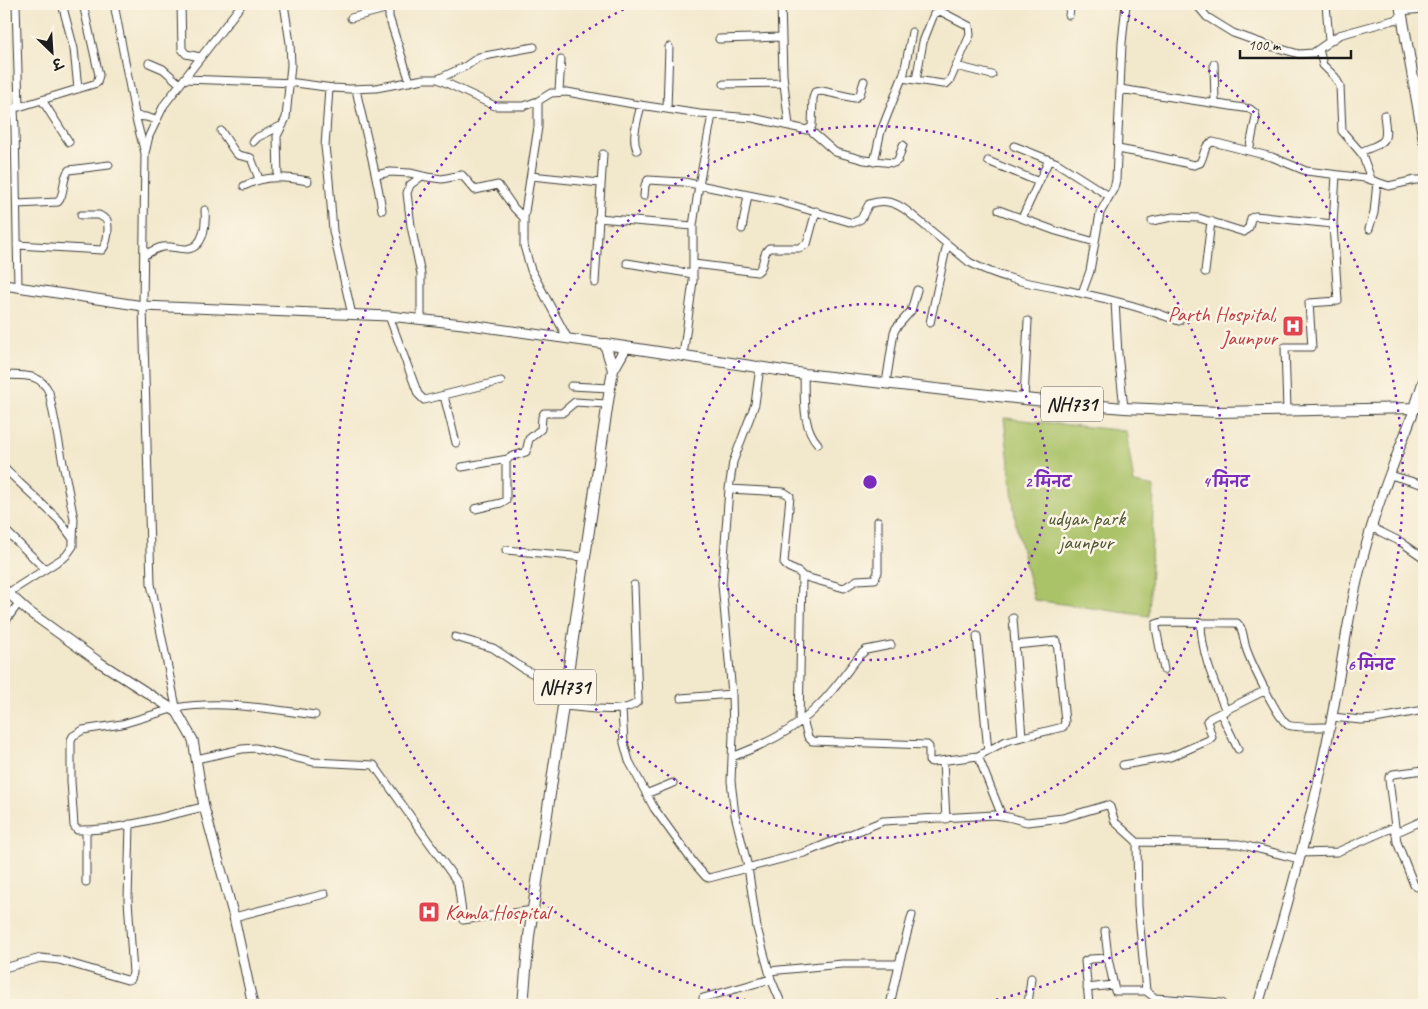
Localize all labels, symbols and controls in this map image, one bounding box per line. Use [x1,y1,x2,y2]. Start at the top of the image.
north arrow [28,28,78,78]
scale bar [1240,28,1352,60]
text: 100 m [1248,36,1282,55]
text: उ [48,53,67,74]
place label: Parth Hospital, Jaunpur [1168,301,1278,351]
hospital icon: Parth Hospital, Jaunpur [1281,314,1305,338]
road number: NH731 [1041,386,1103,422]
text: 2 मिनट [1025,469,1073,492]
text: 4 मिनट [1203,469,1251,492]
centre of rings [861,473,879,491]
park label: udyan park jaunpur [1047,505,1126,555]
text: 6 मिनट [1347,652,1396,675]
road number: NH731 [534,670,596,704]
place label: Kamla Hospital [445,899,553,925]
hospital icon: Kamla Hospital [417,900,441,924]

